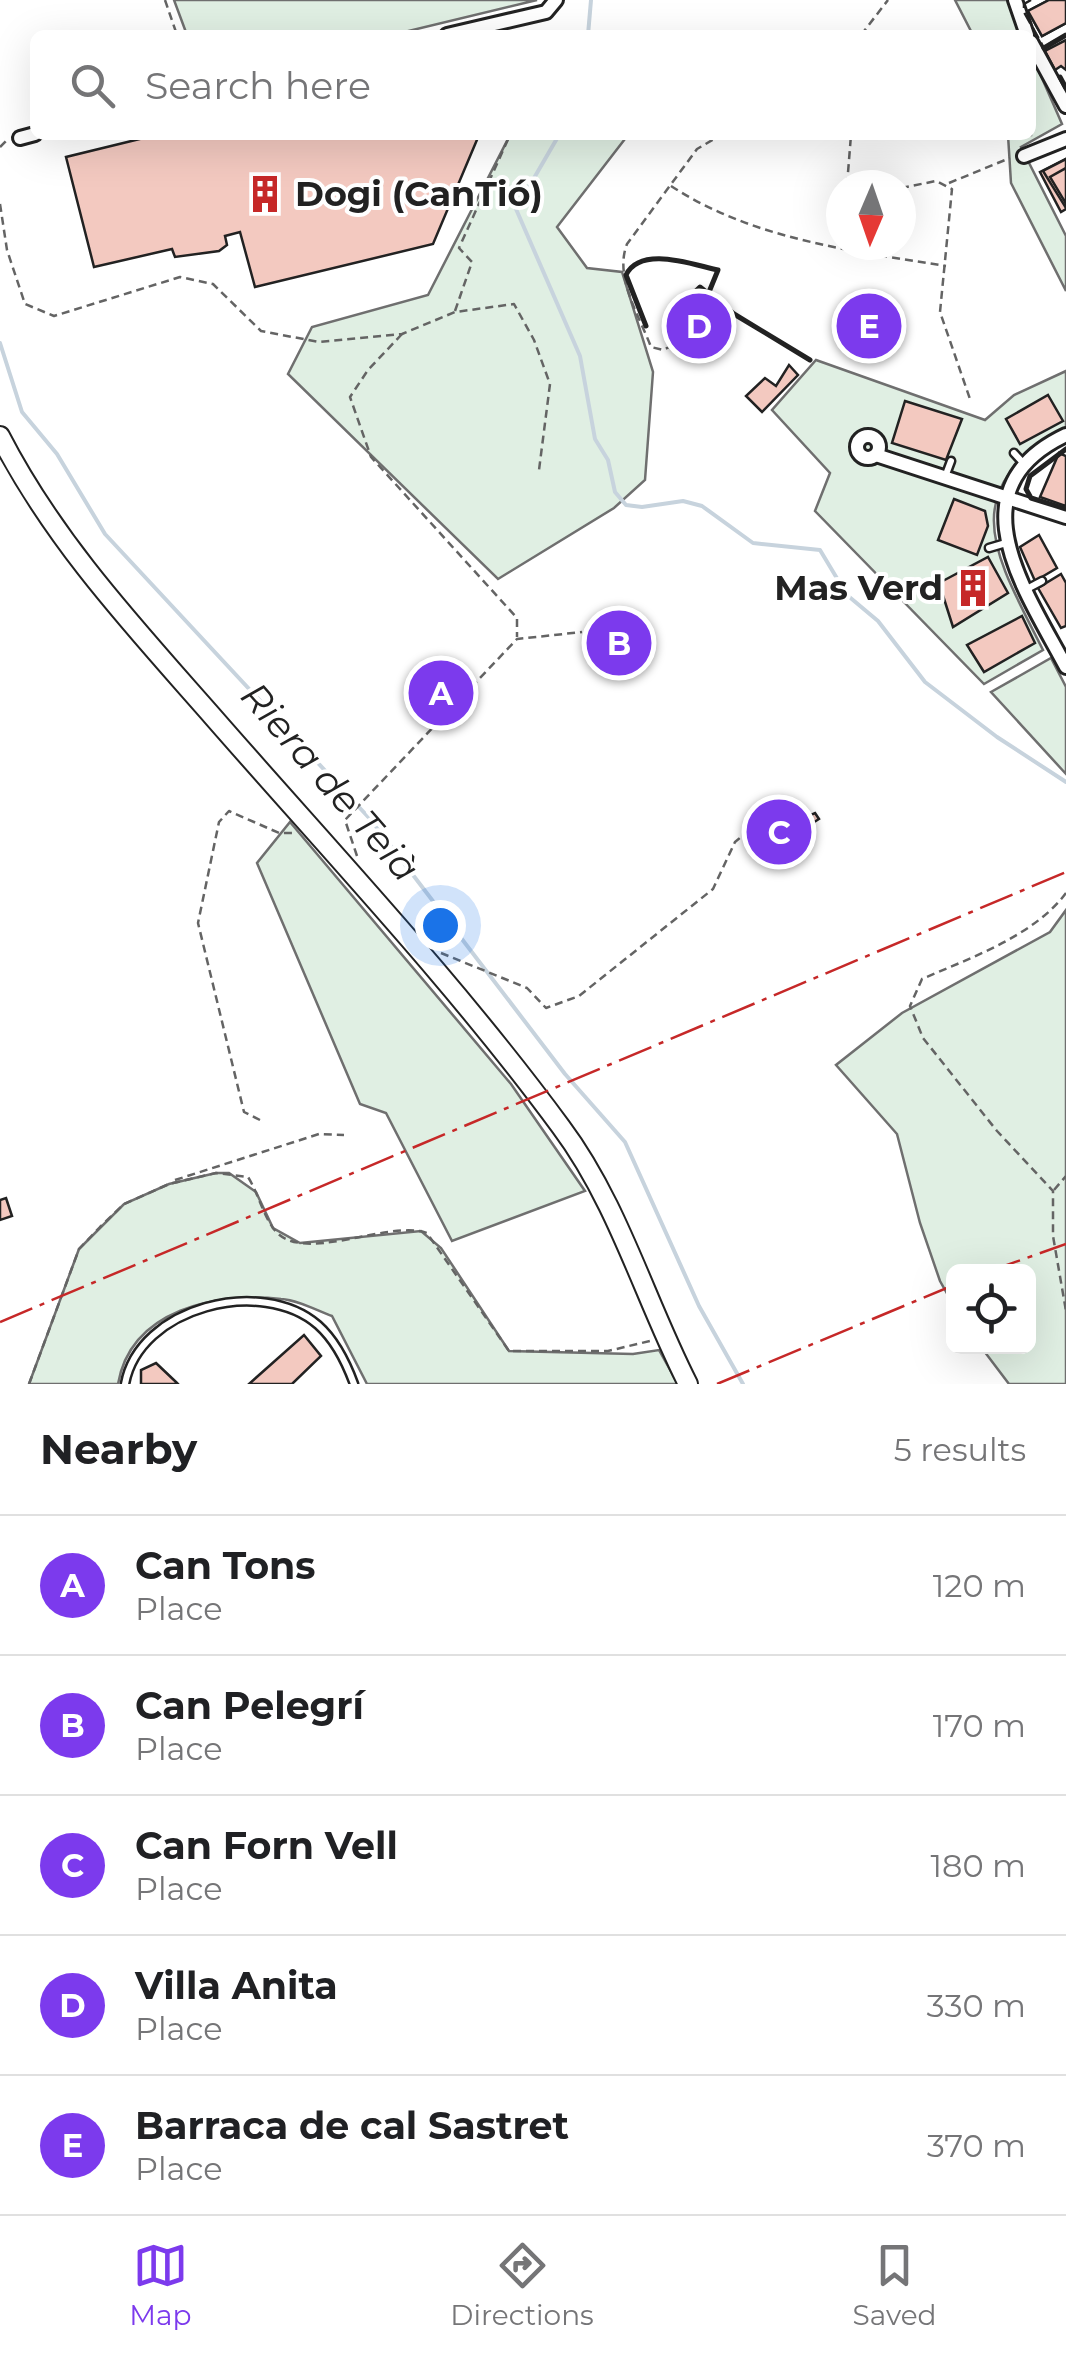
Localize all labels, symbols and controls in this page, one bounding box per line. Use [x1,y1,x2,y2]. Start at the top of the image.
search box [30,30,1036,140]
icon: search [65,58,120,113]
text: Search here [145,62,371,109]
north arrow [826,170,916,260]
place label: Dogi (CanTió) [295,172,543,215]
building icon: Dogi (CanTió) [244,173,286,215]
pin: D [666,288,732,364]
pin: E [836,288,902,364]
place label: Mas Verd [774,566,943,609]
building icon: Mas Verd [952,567,994,609]
pin: B [586,606,652,680]
pin: A [408,656,474,730]
water label: Riera de Teià [231,672,430,891]
pin: C [746,794,812,870]
your location [415,900,466,951]
map controls [946,1264,1036,1354]
button: locate [946,1264,1036,1354]
text: Nearby [40,1423,197,1475]
text: 5 results [894,1430,1026,1469]
text: Can Tons [135,1542,316,1589]
text: A [60,1566,85,1605]
text: 120 m [933,1566,1026,1605]
text: Place [135,1589,223,1628]
text: Can Pelegrí [135,1682,364,1729]
text: B [60,1706,85,1745]
text: 170 m [933,1706,1026,1745]
text: Place [135,1729,223,1768]
text: Can Forn Vell [135,1822,398,1869]
text: C [61,1846,84,1885]
text: 180 m [931,1846,1026,1885]
text: Place [135,1869,223,1908]
text: Villa Anita [135,1962,338,2009]
text: D [59,1986,86,2025]
text: 330 m [927,1986,1026,2025]
text: Place [135,2009,223,2048]
text: Barraca de cal Sastret [135,2102,569,2149]
text: E [62,2126,83,2165]
text: 370 m [927,2126,1026,2165]
text: Place [135,2149,223,2188]
tab: Map [129,2238,192,2332]
tab: Directions [450,2238,594,2332]
tab: Saved [852,2238,937,2332]

